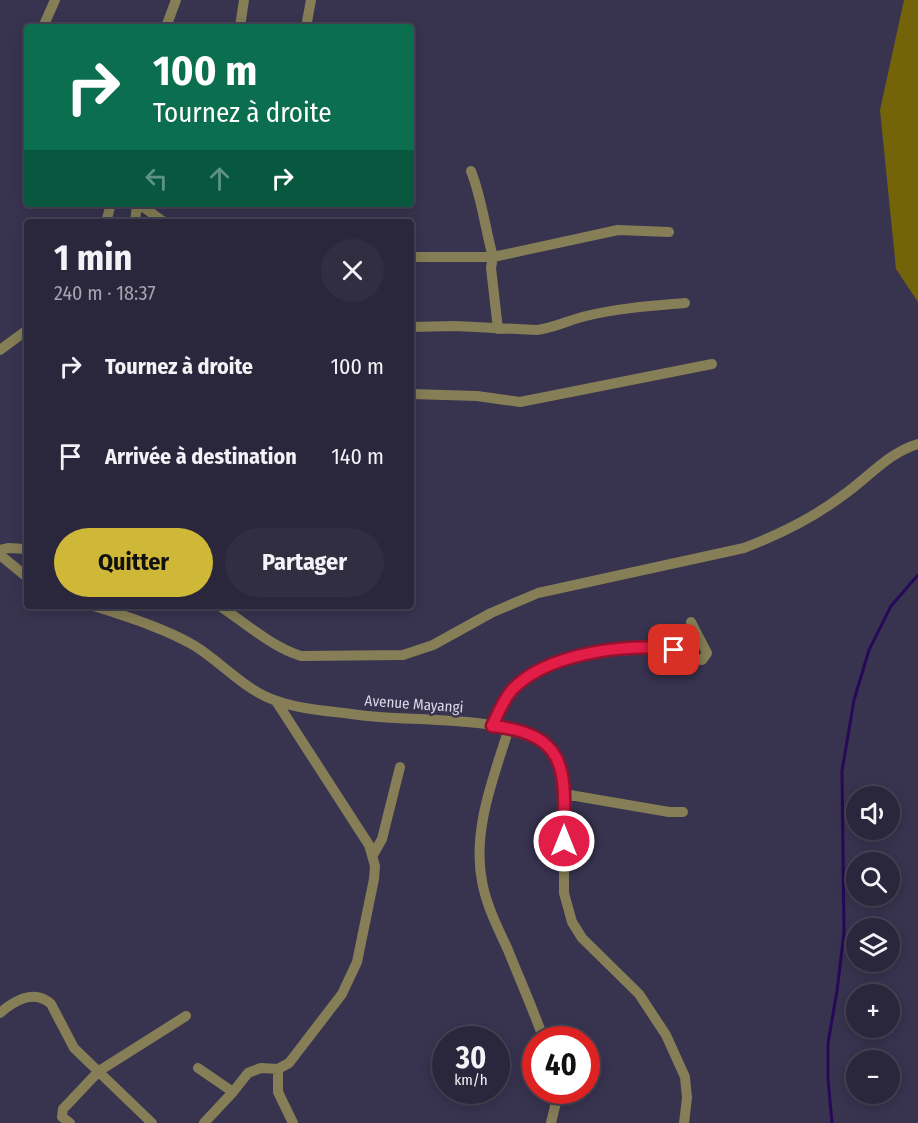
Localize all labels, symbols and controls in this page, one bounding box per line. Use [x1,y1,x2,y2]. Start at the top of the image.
text: 100 m [153,46,257,96]
icon: right [54,48,132,126]
text: Tournez à droite [153,97,332,129]
icon: left [140,162,173,195]
icon: ahead [203,162,236,195]
icon: right [266,162,299,195]
text: 1 min [54,236,132,280]
button: close [321,239,384,302]
text: 240 m · 18:37 [54,281,155,305]
icon: right [54,350,87,383]
text: Tournez à droite [105,353,253,380]
text: 100 m [330,353,384,380]
icon: arrive [54,440,87,473]
text: Arrivée à destination [105,443,297,470]
text: 140 m [331,443,384,470]
button: Quitter [54,528,213,597]
button: Partager [225,528,384,597]
pin [648,624,699,675]
icon: arrive [657,633,690,666]
street label: Avenue Mayangi [364,692,464,716]
map controls [846,786,900,1104]
button: sound [846,786,900,840]
position arrow [532,809,596,873]
button: search [846,852,900,906]
button: layers [846,918,900,972]
button: + [846,984,900,1038]
speed limit sign: 40 [522,1026,600,1104]
text: 30 [456,1040,486,1076]
button: − [846,1050,900,1104]
text: km/h [454,1071,488,1089]

